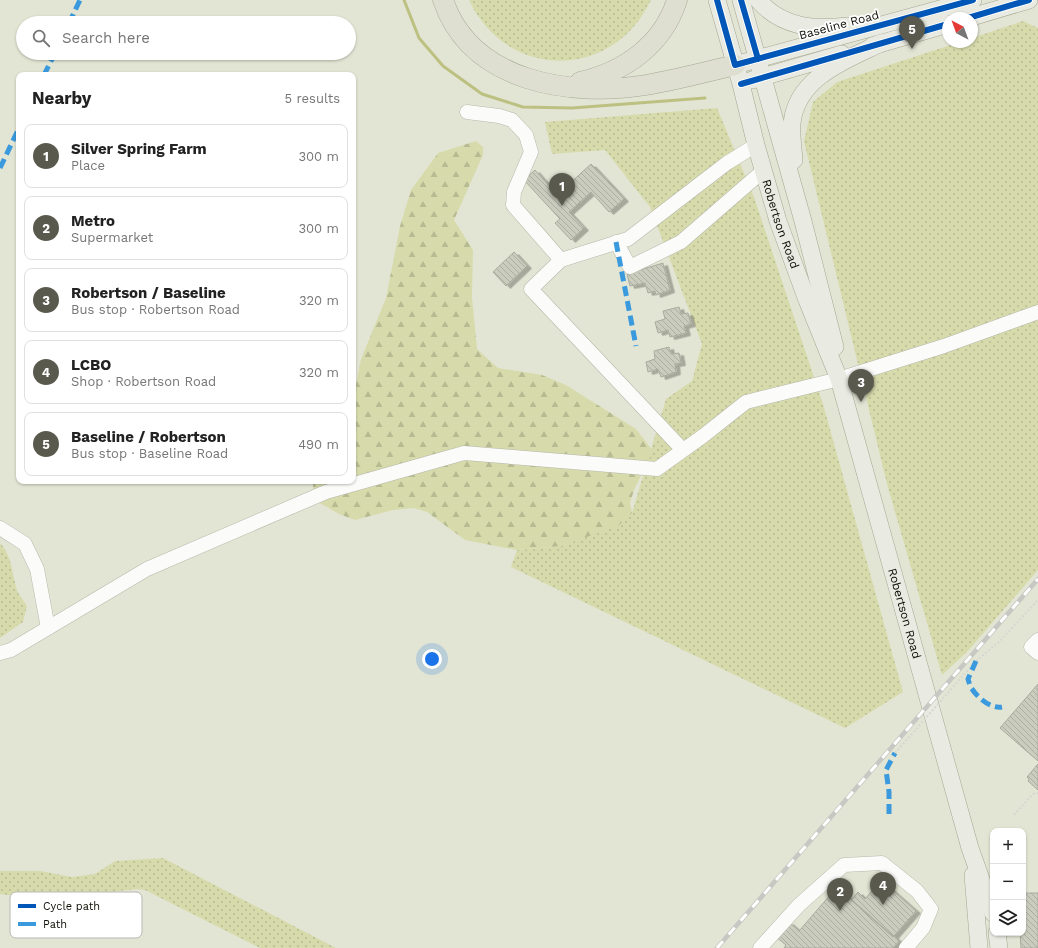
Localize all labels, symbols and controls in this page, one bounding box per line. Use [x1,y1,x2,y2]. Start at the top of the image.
street label: Baseline Road [797,8,881,42]
north arrow [942,12,978,48]
search box [16,16,356,60]
pin: 5 [899,16,925,49]
icon: search [30,27,52,49]
text: Search here [62,29,150,47]
text: Nearby [32,88,91,108]
text: 5 results [285,91,340,106]
text: Silver Spring Farm [71,140,207,158]
text: 1 [43,149,49,164]
text: 300 m [298,149,339,164]
text: Place [71,158,105,173]
pin: 1 [549,173,575,206]
street label: Robertson Road [759,178,802,271]
text: Metro [71,212,115,230]
text: 2 [42,221,50,236]
text: 300 m [298,221,339,236]
text: Supermarket [71,230,153,245]
text: Robertson / Baseline [71,284,226,302]
text: 3 [42,293,50,308]
text: 320 m [299,293,339,308]
text: Bus stop · Robertson Road [71,302,240,317]
text: LCBO [71,356,111,374]
text: 4 [42,365,50,380]
text: 320 m [299,365,339,380]
pin: 3 [848,369,874,402]
text: Shop · Robertson Road [71,374,216,389]
text: Baseline / Robertson [71,428,226,446]
text: 5 [42,437,50,452]
text: 490 m [298,437,339,452]
text: Bus stop · Baseline Road [71,446,228,461]
street label: Robertson Road [885,566,924,660]
your location [422,649,442,669]
map controls [990,828,1026,936]
button: + [990,828,1026,864]
button: − [990,864,1026,900]
pin: 4 [870,872,896,905]
pin: 2 [827,878,853,911]
legend [10,892,142,938]
text: Cycle path [43,900,100,913]
button: layers [990,900,1026,936]
text: Path [43,918,67,931]

